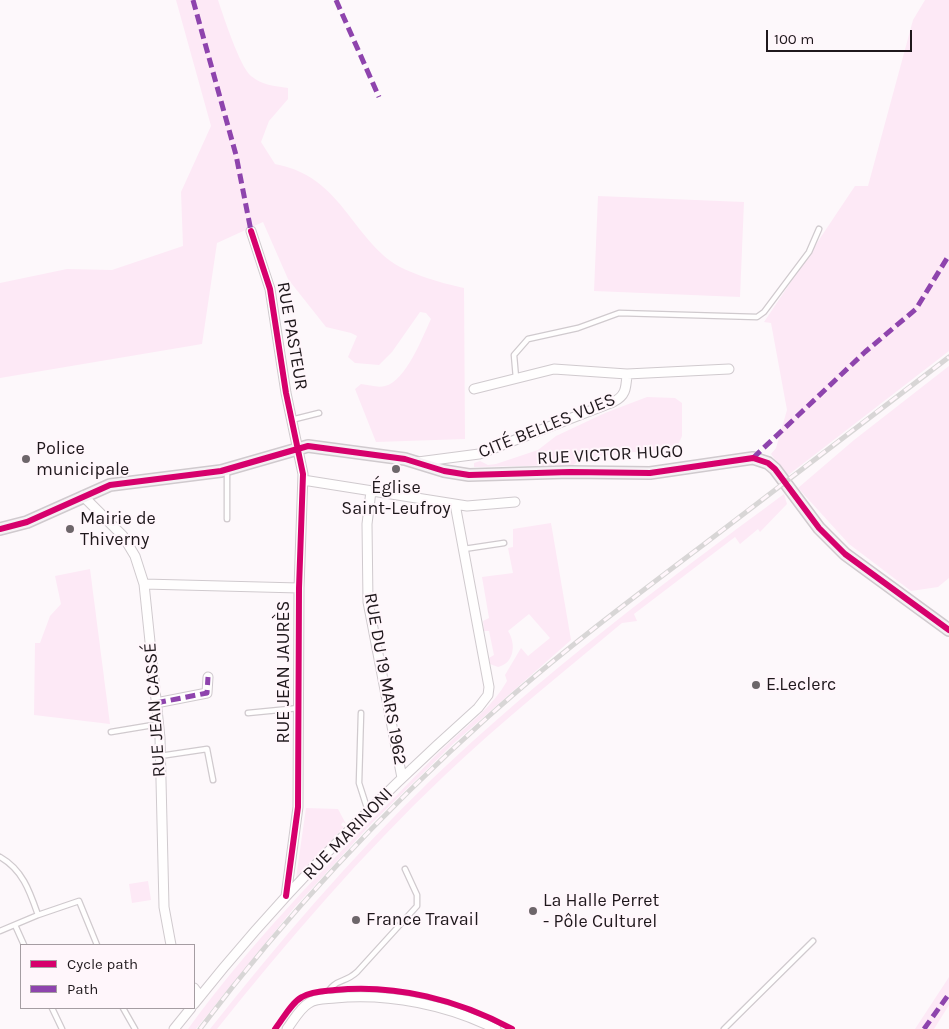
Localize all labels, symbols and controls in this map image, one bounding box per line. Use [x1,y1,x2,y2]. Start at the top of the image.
scale bar [769,20,915,52]
text: 100 m [774,30,814,48]
street label: RUE PASTEUR [272,280,312,392]
street label: CITÉ BELLES VUES [475,389,619,463]
place label: Police municipale [36,438,129,480]
street label: RUE VICTOR HUGO [536,440,684,470]
marker: Police municipale [20,453,32,465]
marker: Église Saint-Leufroy [390,463,402,475]
place label: Église Saint-Leufroy [341,477,451,520]
place label: Mairie de Thiverny [80,508,156,550]
marker: Mairie de Thiverny [64,523,76,535]
street label: RUE DU 19 MARS 1962 [359,591,411,767]
street label: RUE JEAN JAURÈS [273,601,295,743]
street label: RUE JEAN CASSÉ [140,642,170,778]
place label: E.Leclerc [766,674,836,696]
marker: E.Leclerc [750,679,762,691]
street label: RUE MARINONI [299,783,397,885]
place label: La Halle Perret - Pôle Culturel [543,890,659,932]
marker: La Halle Perret - Pôle Culturel [527,905,539,917]
place label: France Travail [366,909,479,931]
marker: France Travail [350,914,362,926]
legend [20,944,195,1009]
text: Cycle path [67,955,138,973]
text: Path [67,980,98,998]

